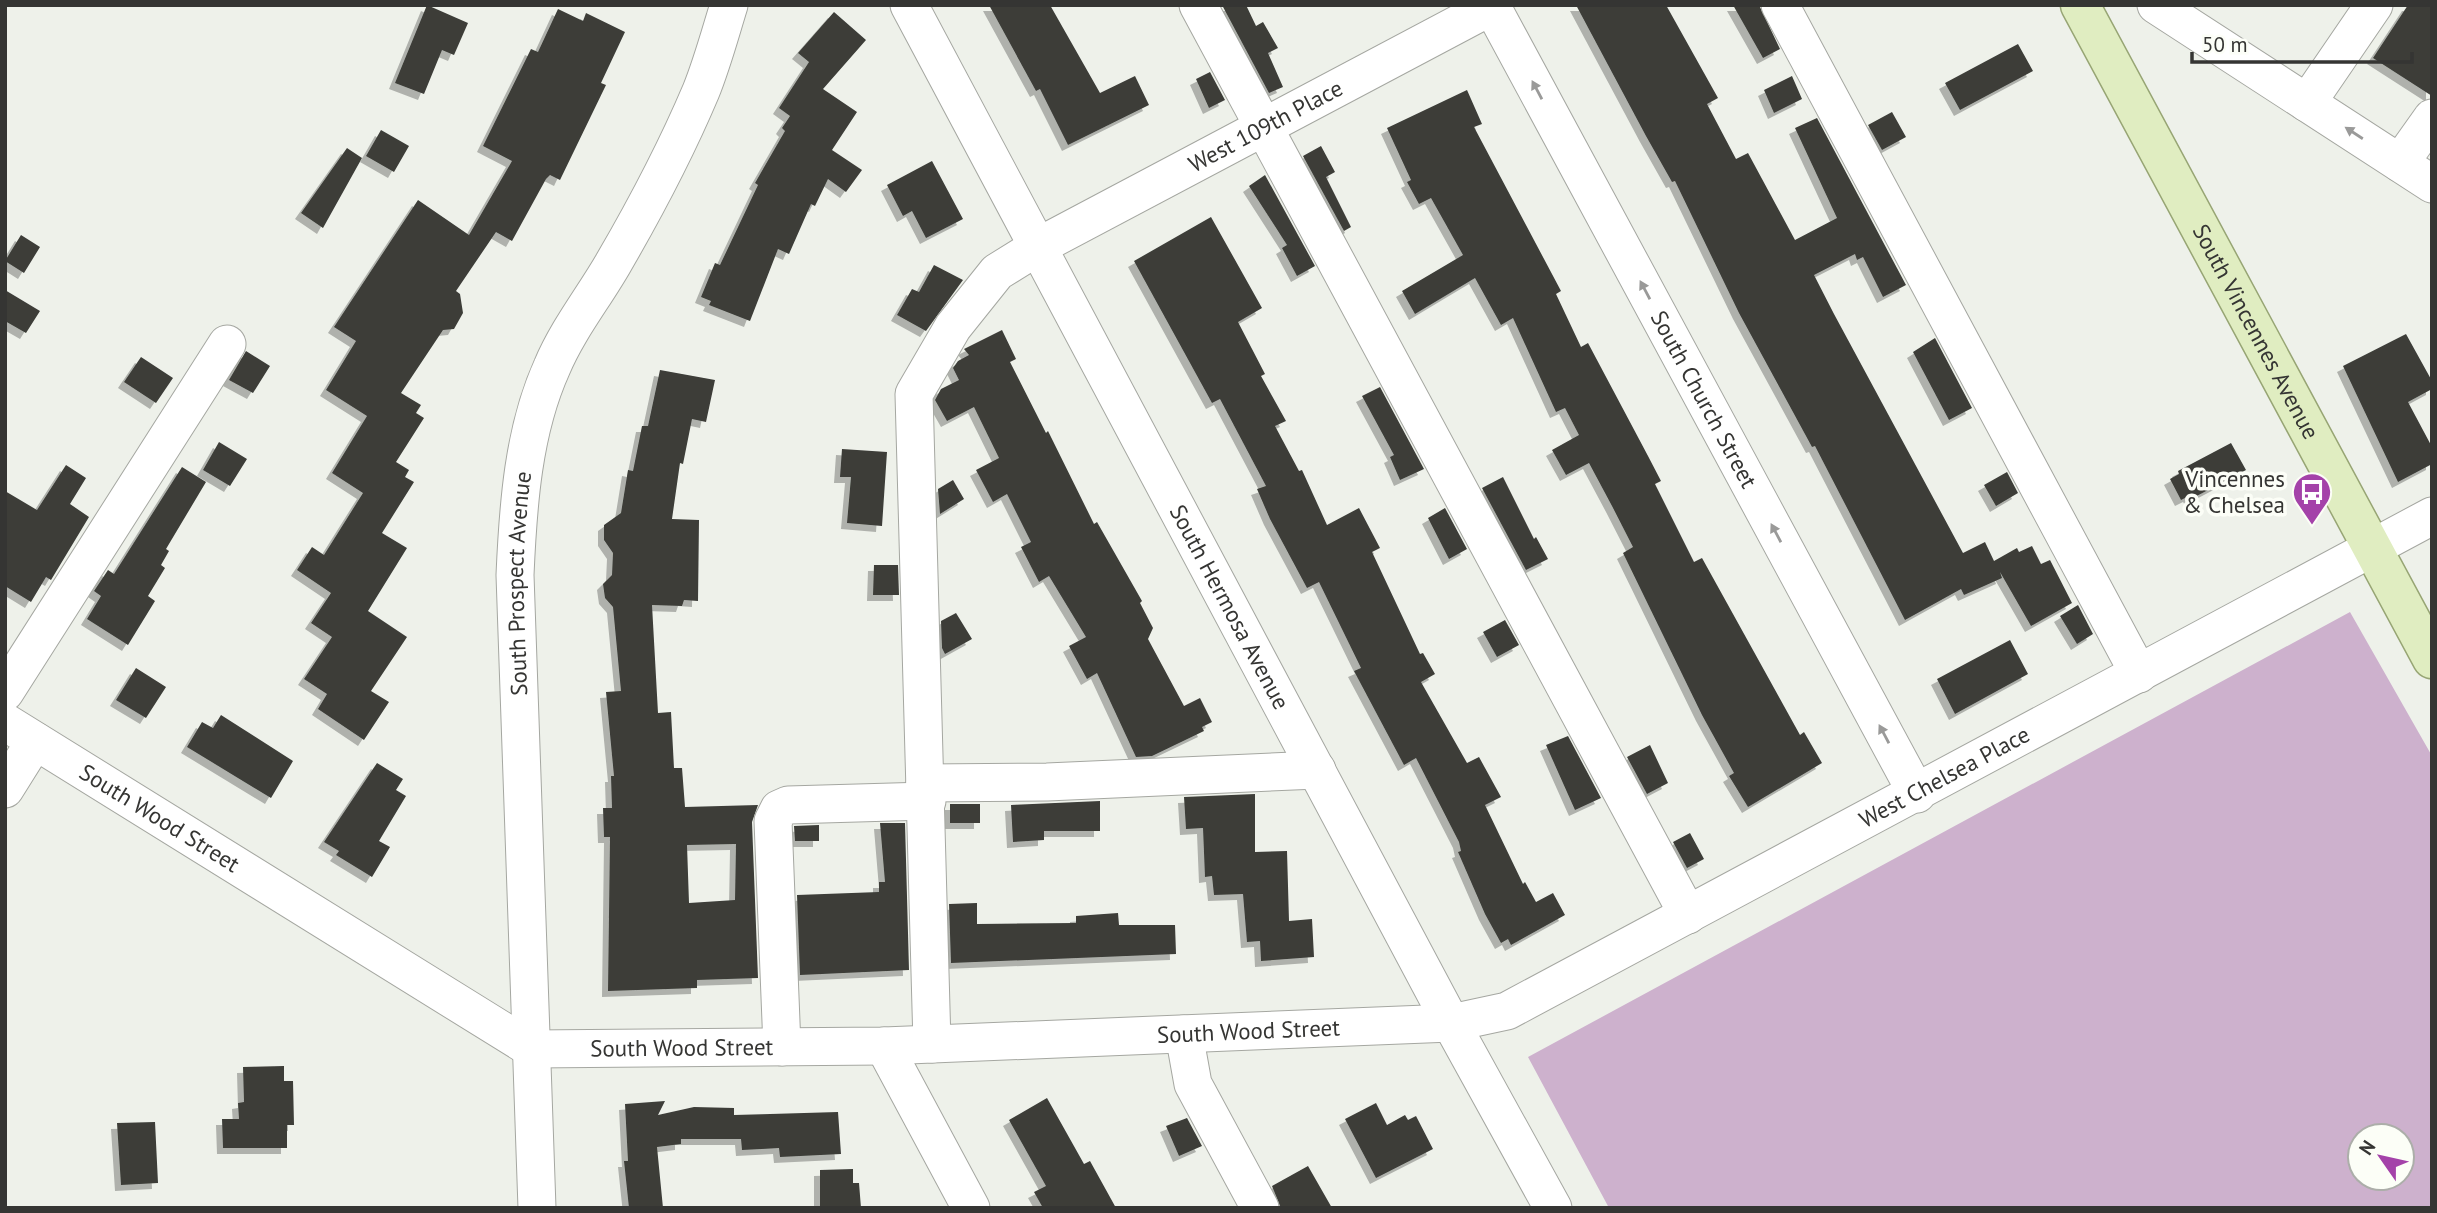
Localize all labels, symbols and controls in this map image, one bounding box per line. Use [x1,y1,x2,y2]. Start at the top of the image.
scale bar [2192,21,2412,65]
text: 50 m [2202,31,2248,58]
street label: West 109th Place [1183,73,1347,178]
one-way arrow [1531,80,1543,100]
one-way arrow [2344,127,2364,140]
street label: South Vincennes Avenue [2187,219,2326,444]
one-way arrow [1639,280,1651,300]
street label: South Church Street [1645,305,1764,493]
place label: Vincennes & Chelsea [2183,464,2285,519]
street label: South Prospect Avenue [500,469,537,696]
bus stop icon: Vincennes & Chelsea [2291,471,2333,526]
street label: South Hermosa Avenue [1164,499,1296,714]
one-way arrow [1771,523,1783,543]
street label: West Chelsea Place [1854,719,2034,834]
one-way arrow [1879,723,1891,743]
street label: South Wood Street [74,757,246,878]
street label: South Wood Street [1156,1013,1341,1049]
street label: South Wood Street [590,1032,774,1063]
north arrow [2346,1122,2416,1192]
text: N [2353,1136,2380,1159]

